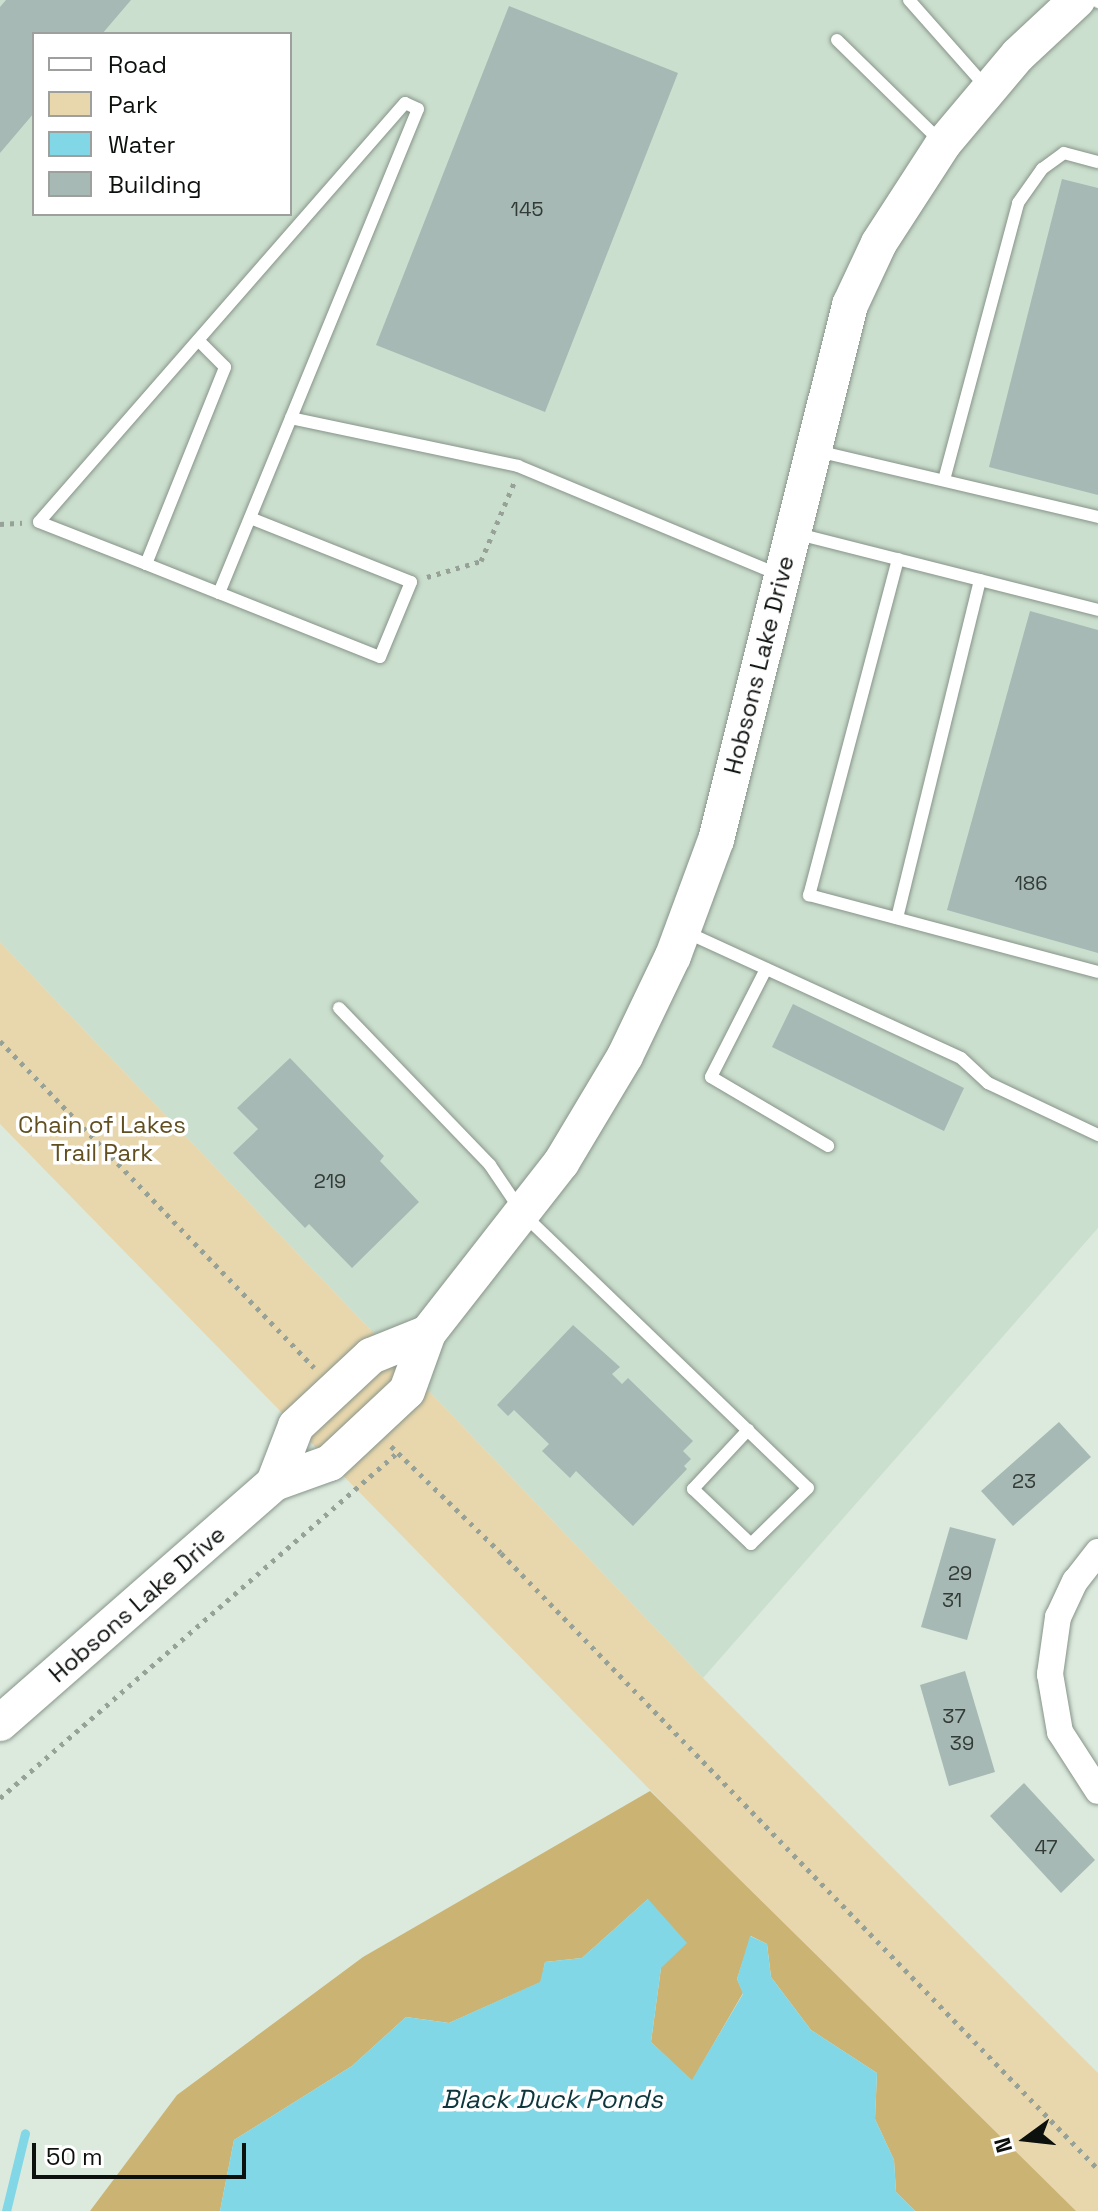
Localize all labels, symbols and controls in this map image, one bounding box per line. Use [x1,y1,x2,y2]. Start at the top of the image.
legend [32,32,292,216]
text: Road [108,49,167,80]
text: Park [108,89,158,120]
text: Water [108,129,176,160]
text: Building [108,169,202,200]
house number: 145 [511,197,543,221]
street label: Hobsons Lake Drive [718,553,800,777]
house number: 186 [1014,871,1048,895]
park label: Chain of Lakes Trail Park [18,1111,186,1167]
house number: 219 [314,1169,346,1193]
house number: 23 [1012,1469,1036,1493]
street label: Hobsons Lake Drive [43,1520,231,1688]
house number: 29 [948,1561,972,1585]
house number: 31 [942,1588,962,1612]
house number: 37 [942,1704,966,1728]
house number: 39 [950,1731,974,1755]
house number: 47 [1034,1835,1058,1859]
water label: Black Duck Ponds [441,2084,663,2116]
north arrow [986,2099,1066,2179]
scale bar [36,2127,250,2177]
text: N [987,2134,1018,2156]
text: 50 m [46,2141,103,2172]

